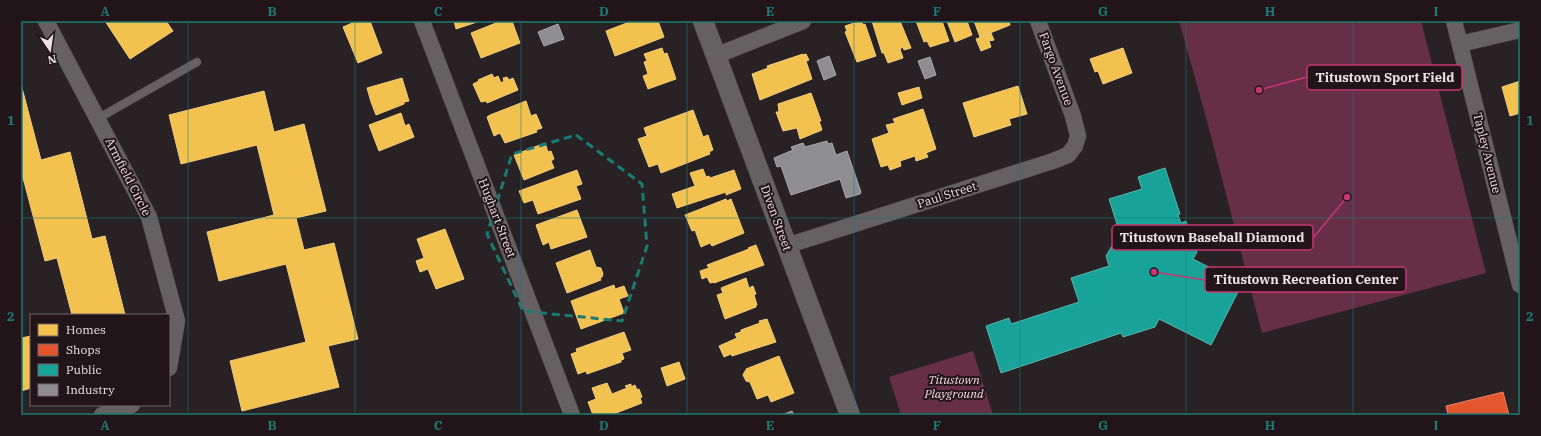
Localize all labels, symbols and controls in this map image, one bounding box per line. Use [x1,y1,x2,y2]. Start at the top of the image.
text: A [100,3,110,20]
text: B [267,3,277,20]
text: C [434,3,443,20]
text: D [599,3,609,20]
text: E [766,3,774,20]
text: F [933,3,941,20]
text: G [1098,3,1108,20]
text: H [1265,3,1276,20]
text: I [1434,3,1439,20]
north arrow [30,30,70,70]
street label: Fargo Avenue [1036,30,1077,108]
text: N [46,52,58,68]
callout: Titustown Sport Field [1307,65,1462,90]
text: Titustown Sport Field [1316,69,1454,86]
street label: Tapley Avenue [1470,111,1505,195]
text: 1 [7,112,15,129]
text: 1 [1526,112,1534,129]
street label: Armfield Circle [102,135,155,218]
street label: Hughart Street [475,176,519,260]
street label: Paul Street [915,178,978,211]
street label: Diven Street [758,183,795,253]
callout: Titustown Baseball Diamond [1112,225,1313,250]
text: Titustown Baseball Diamond [1120,229,1304,246]
callout: Titustown Recreation Center [1205,267,1406,292]
text: Titustown Recreation Center [1214,271,1399,288]
text: 2 [7,308,15,325]
text: 2 [1526,308,1534,325]
legend [30,314,170,406]
text: Homes [66,322,106,337]
text: Shops [66,342,101,357]
text: Public [66,362,102,377]
park label: Titustown Playground [924,372,984,401]
text: Industry [66,382,115,397]
text: A [100,417,110,434]
text: B [267,417,277,434]
text: C [434,417,443,434]
text: D [599,417,609,434]
text: E [766,417,774,434]
text: F [933,417,941,434]
text: G [1098,417,1108,434]
text: H [1265,417,1276,434]
text: I [1434,417,1439,434]

